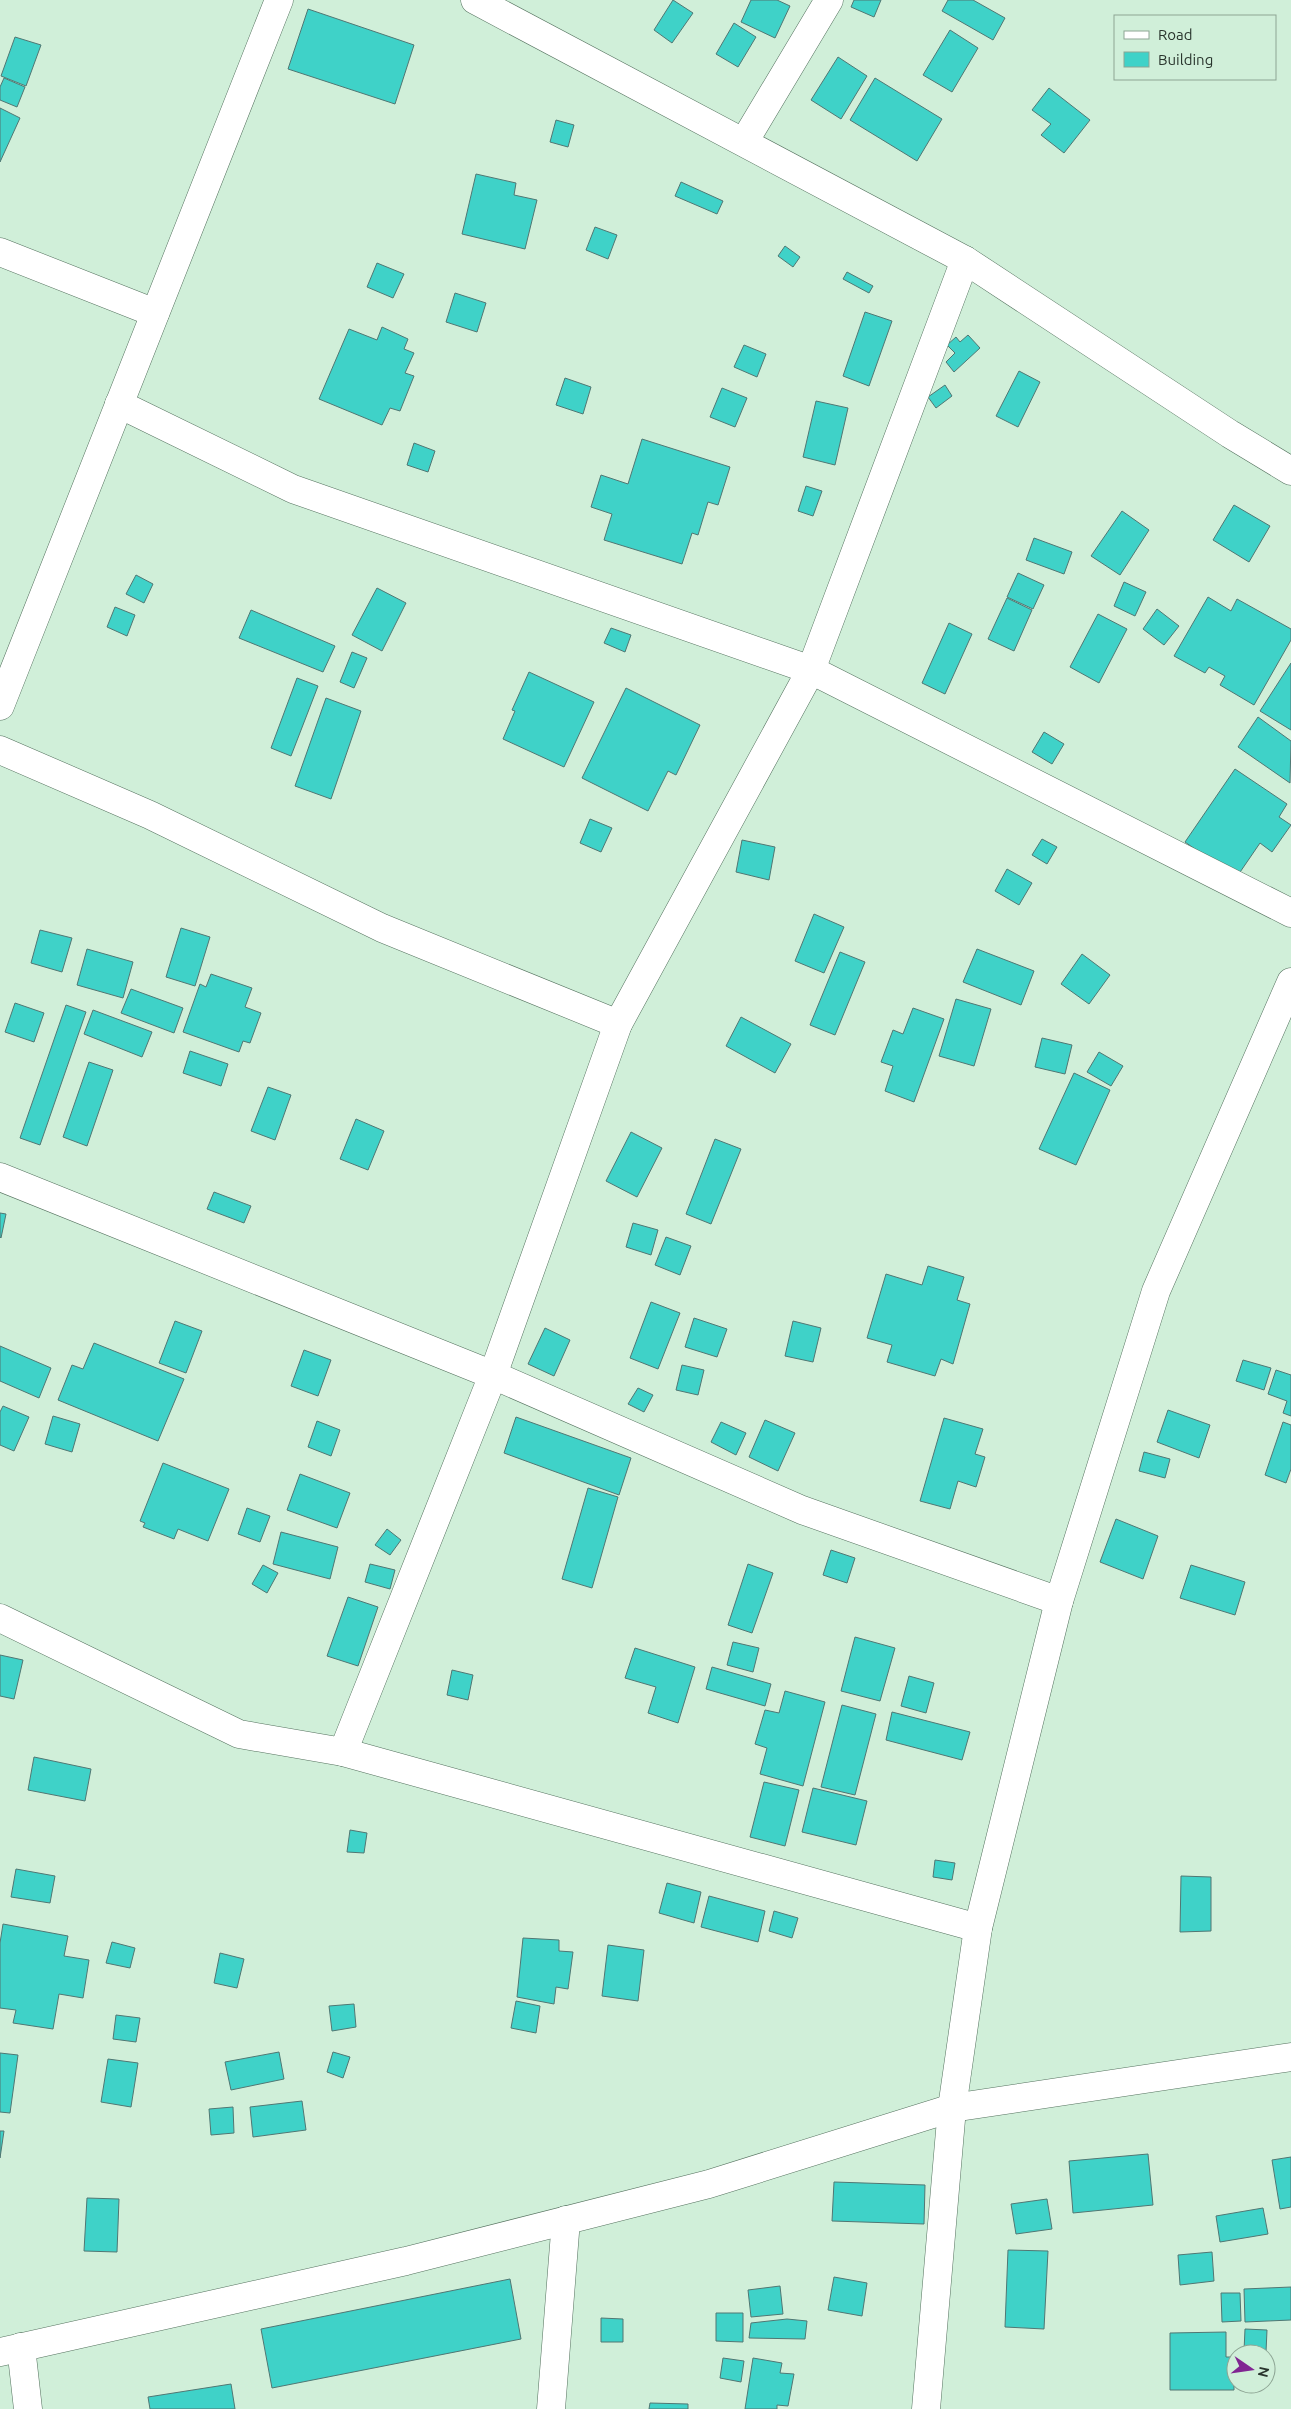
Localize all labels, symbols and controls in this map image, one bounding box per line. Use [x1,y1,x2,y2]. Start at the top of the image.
legend [1114,15,1276,80]
text: Road [1158,26,1193,43]
text: Building [1158,51,1213,68]
north arrow [1226,2344,1276,2394]
text: N [1255,2365,1273,2379]

